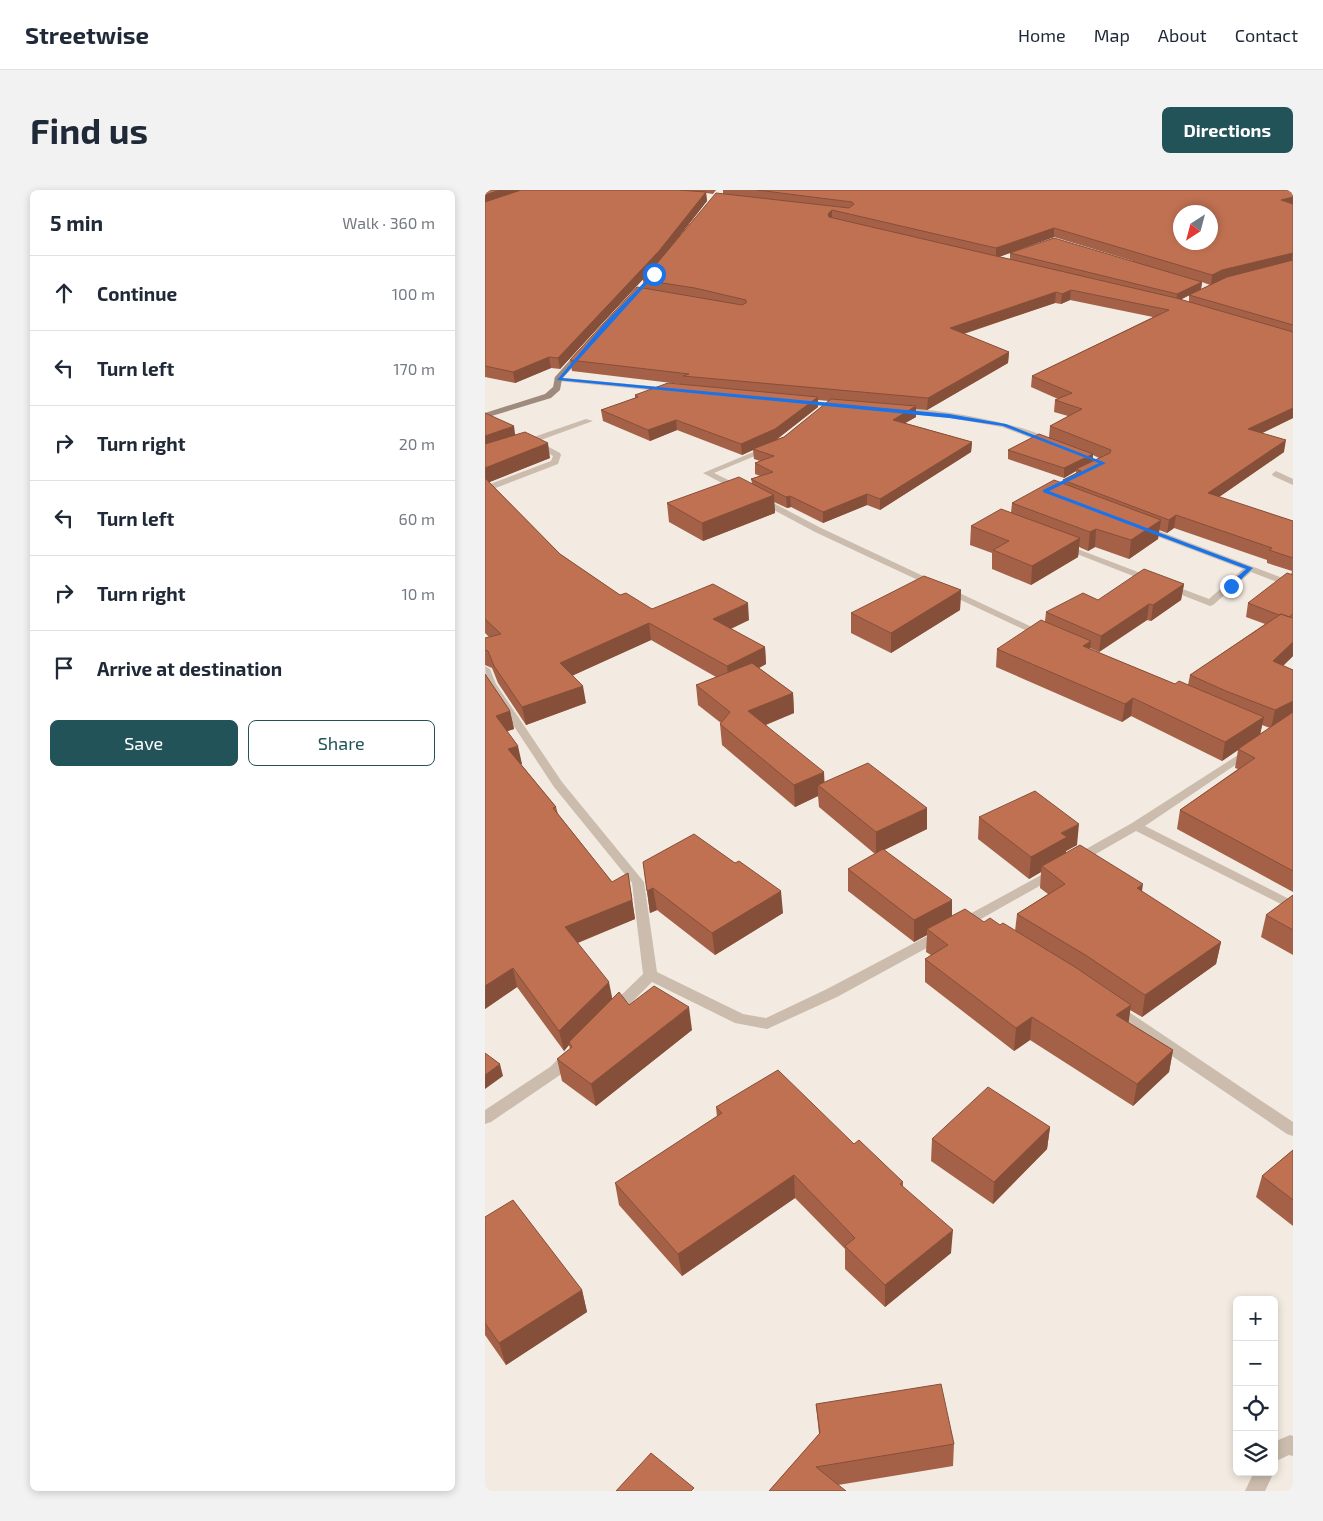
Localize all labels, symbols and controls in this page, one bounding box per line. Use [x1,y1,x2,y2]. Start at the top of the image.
text: Streetwise [25,20,149,49]
text: Home [1018,24,1066,46]
text: Map [1094,24,1130,46]
text: About [1158,24,1207,46]
text: Contact [1235,24,1298,46]
button: Directions [1162,107,1293,153]
text: Find us [30,109,148,151]
north arrow [1173,205,1218,250]
text: 5 min [50,210,103,235]
text: Walk · 360 m [342,213,435,232]
route start [643,263,666,286]
icon: ahead [50,279,78,307]
text: Continue [97,282,177,305]
text: 100 m [392,284,435,303]
icon: left [50,354,78,382]
text: Turn left [97,357,174,380]
text: 170 m [393,359,435,378]
icon: right [50,429,78,457]
text: Turn right [97,432,185,455]
text: 20 m [399,434,435,453]
icon: left [50,504,78,532]
text: Turn left [97,507,174,530]
text: 60 m [399,509,435,528]
route end [1220,575,1243,598]
icon: right [50,579,78,607]
text: Turn right [97,582,185,605]
text: 10 m [401,584,435,603]
icon: arrive [50,654,78,682]
text: Arrive at destination [97,657,282,680]
button: Save [50,720,238,766]
button: Share [248,720,435,766]
map controls [1233,1296,1278,1476]
button: + [1233,1296,1278,1341]
button: − [1233,1341,1278,1386]
button: locate [1233,1386,1278,1431]
button: layers [1233,1431,1278,1476]

